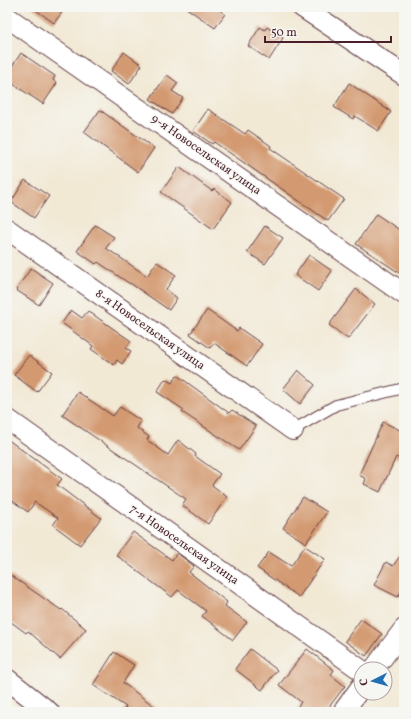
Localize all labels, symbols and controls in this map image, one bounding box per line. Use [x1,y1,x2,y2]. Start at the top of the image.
scale bar [265,18,391,44]
text: 50 m [271,25,297,41]
street label: 9-я Новосельская улица [148,111,264,199]
street label: 8-я Новосельская улица [92,286,208,374]
street label: 7-я Новосельская улица [126,501,242,589]
north arrow [353,661,393,701]
text: С [357,678,372,686]

